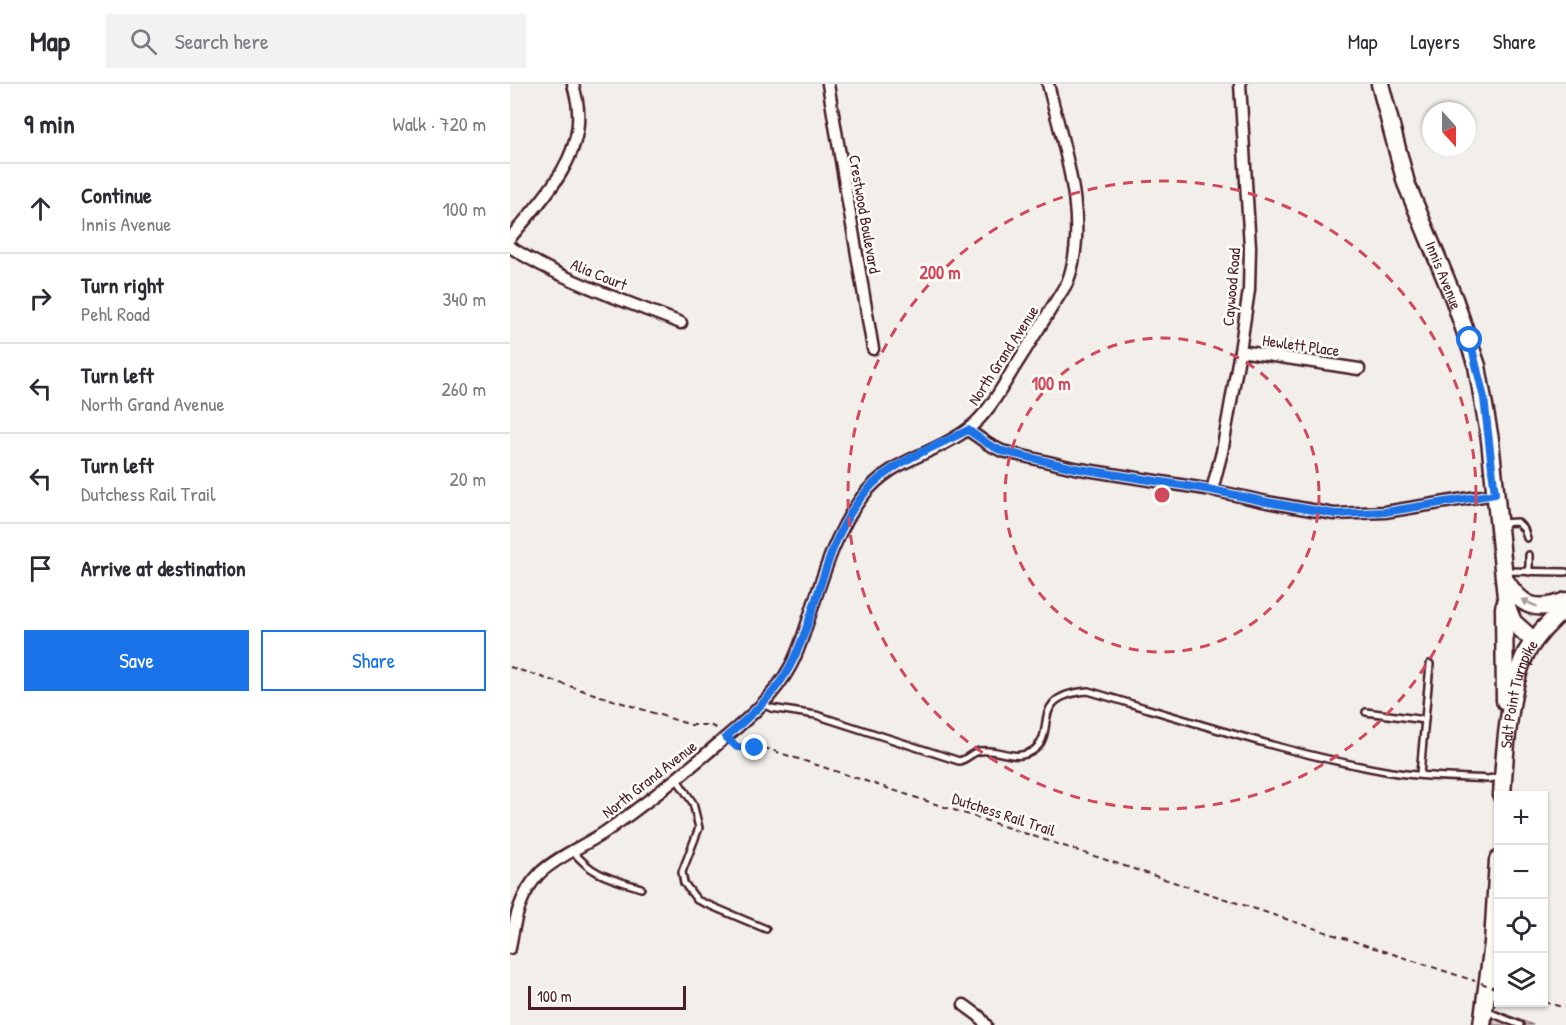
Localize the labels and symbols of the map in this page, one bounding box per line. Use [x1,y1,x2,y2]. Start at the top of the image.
north arrow [1422,102,1476,156]
street label: Crestwood Boulevard [844,153,886,275]
street label: Innis Avenue [1420,237,1468,313]
street label: Caywood Road [1217,247,1245,327]
street label: Alia Court [568,253,631,295]
text: 200 m [920,260,960,285]
street label: North Grand Avenue [962,300,1044,409]
route start [1456,326,1482,352]
street label: Hewlett Place [1261,329,1341,361]
text: 100 m [1031,371,1071,396]
centre of rings [1152,485,1172,505]
one-way arrow [1520,598,1538,608]
street label: Salt Point Turnpike [1495,634,1543,749]
route end [741,734,767,760]
street label: North Grand Avenue [597,735,702,823]
street label: Dutchess Rail Trail [949,787,1059,841]
scale bar [528,983,686,1010]

